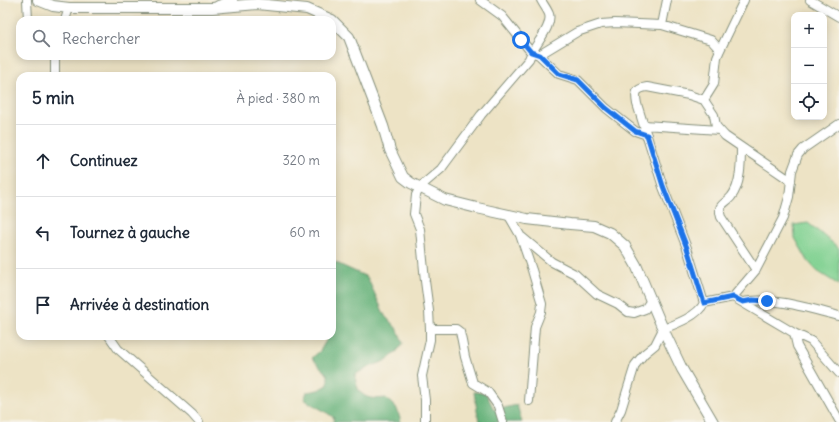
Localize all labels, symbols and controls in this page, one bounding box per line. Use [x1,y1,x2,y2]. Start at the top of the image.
map controls [791,12,827,120]
button: + [791,12,827,48]
search box [16,16,336,60]
icon: search [30,27,52,49]
text: Rechercher [62,29,140,48]
route start [512,31,530,49]
button: − [791,48,827,84]
button: locate [791,84,827,120]
text: 5 min [32,87,74,109]
text: À pied · 380 m [237,90,320,107]
icon: ahead [32,150,54,172]
text: Continuez [70,151,138,170]
text: 320 m [282,152,320,169]
icon: left [32,222,54,244]
text: Tournez à gauche [70,223,190,242]
text: 60 m [289,224,320,241]
route end [758,292,776,310]
icon: arrive [32,294,54,316]
text: Arrivée à destination [70,295,209,314]

